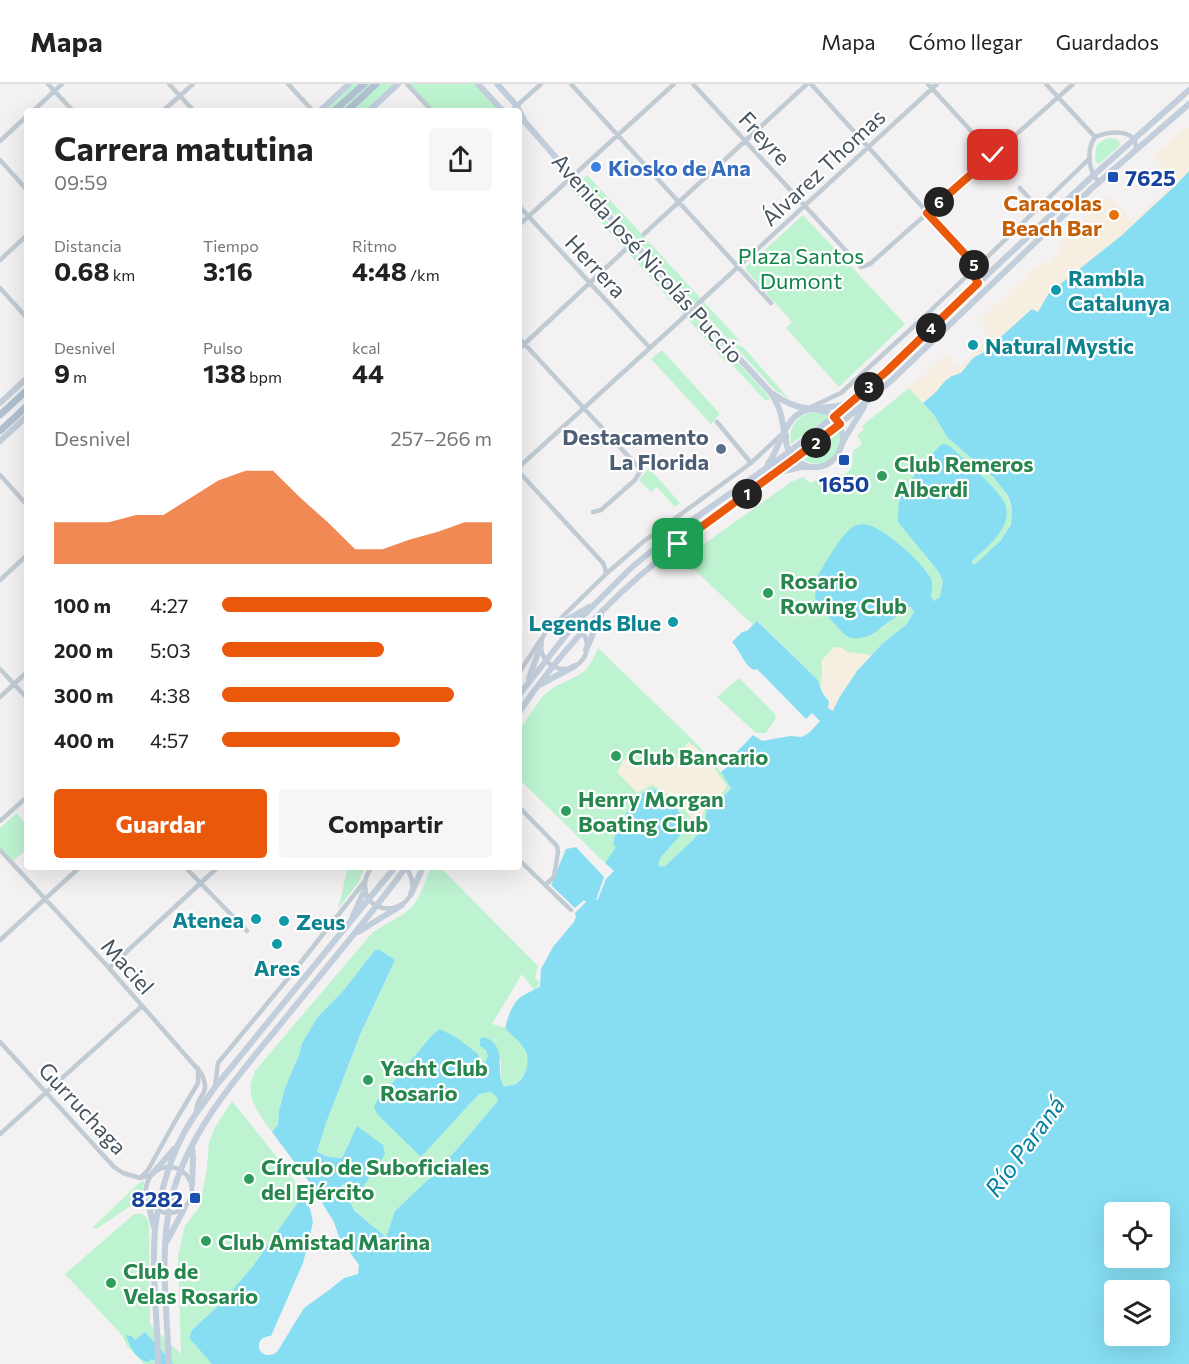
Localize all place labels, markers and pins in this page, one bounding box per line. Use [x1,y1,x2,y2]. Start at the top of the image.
pin [967,129,1018,180]
place label: Kiosko de Ana [608,154,751,181]
marker: Kiosko de Ana [589,160,603,174]
place label: 7625 [1125,164,1176,191]
marker: 7625 [1106,170,1120,184]
pin: 6 [924,187,954,217]
place label: Caracolas Beach Bar [1001,189,1102,241]
marker: Caracolas Beach Bar [1107,208,1121,222]
pin: 5 [959,250,989,280]
place label: Rambla Catalunya [1068,264,1170,316]
marker: Rambla Catalunya [1049,283,1063,297]
pin: 4 [916,313,946,343]
place label: Natural Mystic [985,332,1134,359]
marker: Natural Mystic [966,338,980,352]
pin: 3 [854,372,884,402]
place label: Destacamento La Florida [562,423,709,475]
pin: 2 [801,428,831,458]
marker: Destacamento La Florida [714,442,728,456]
place label: Club Remeros Alberdi [894,450,1034,502]
marker: 1650 [837,453,851,467]
marker: Club Remeros Alberdi [875,469,889,483]
place label: 1650 [819,470,869,497]
pin: 1 [732,479,762,509]
pin [652,518,703,569]
place label: Rosario Rowing Club [780,567,907,619]
marker: Rosario Rowing Club [761,586,775,600]
place label: Legends Blue [528,609,661,636]
marker: Legends Blue [666,615,680,629]
place label: Club Bancario [628,743,768,770]
marker: Club Bancario [609,749,623,763]
place label: Henry Morgan Boating Club [578,785,724,837]
marker: Henry Morgan Boating Club [559,804,573,818]
place label: Atenea [172,906,244,933]
place label: Zeus [296,908,346,935]
marker: Atenea [249,912,263,926]
marker: Zeus [277,914,291,928]
marker: Ares [270,937,284,951]
place label: Ares [254,954,300,981]
place label: Yacht Club Rosario [380,1054,488,1106]
marker: Yacht Club Rosario [361,1073,375,1087]
place label: Círculo de Suboficiales del Ejército [261,1153,489,1205]
marker: Círculo de Suboficiales del Ejército [242,1172,256,1186]
place label: 8282 [131,1185,183,1212]
marker: 8282 [188,1191,202,1205]
place label: Club Amistad Marina [218,1228,430,1255]
marker: Club Amistad Marina [199,1234,213,1248]
place label: Club de Velas Rosario [123,1257,258,1309]
marker: Club de Velas Rosario [104,1276,118,1290]

